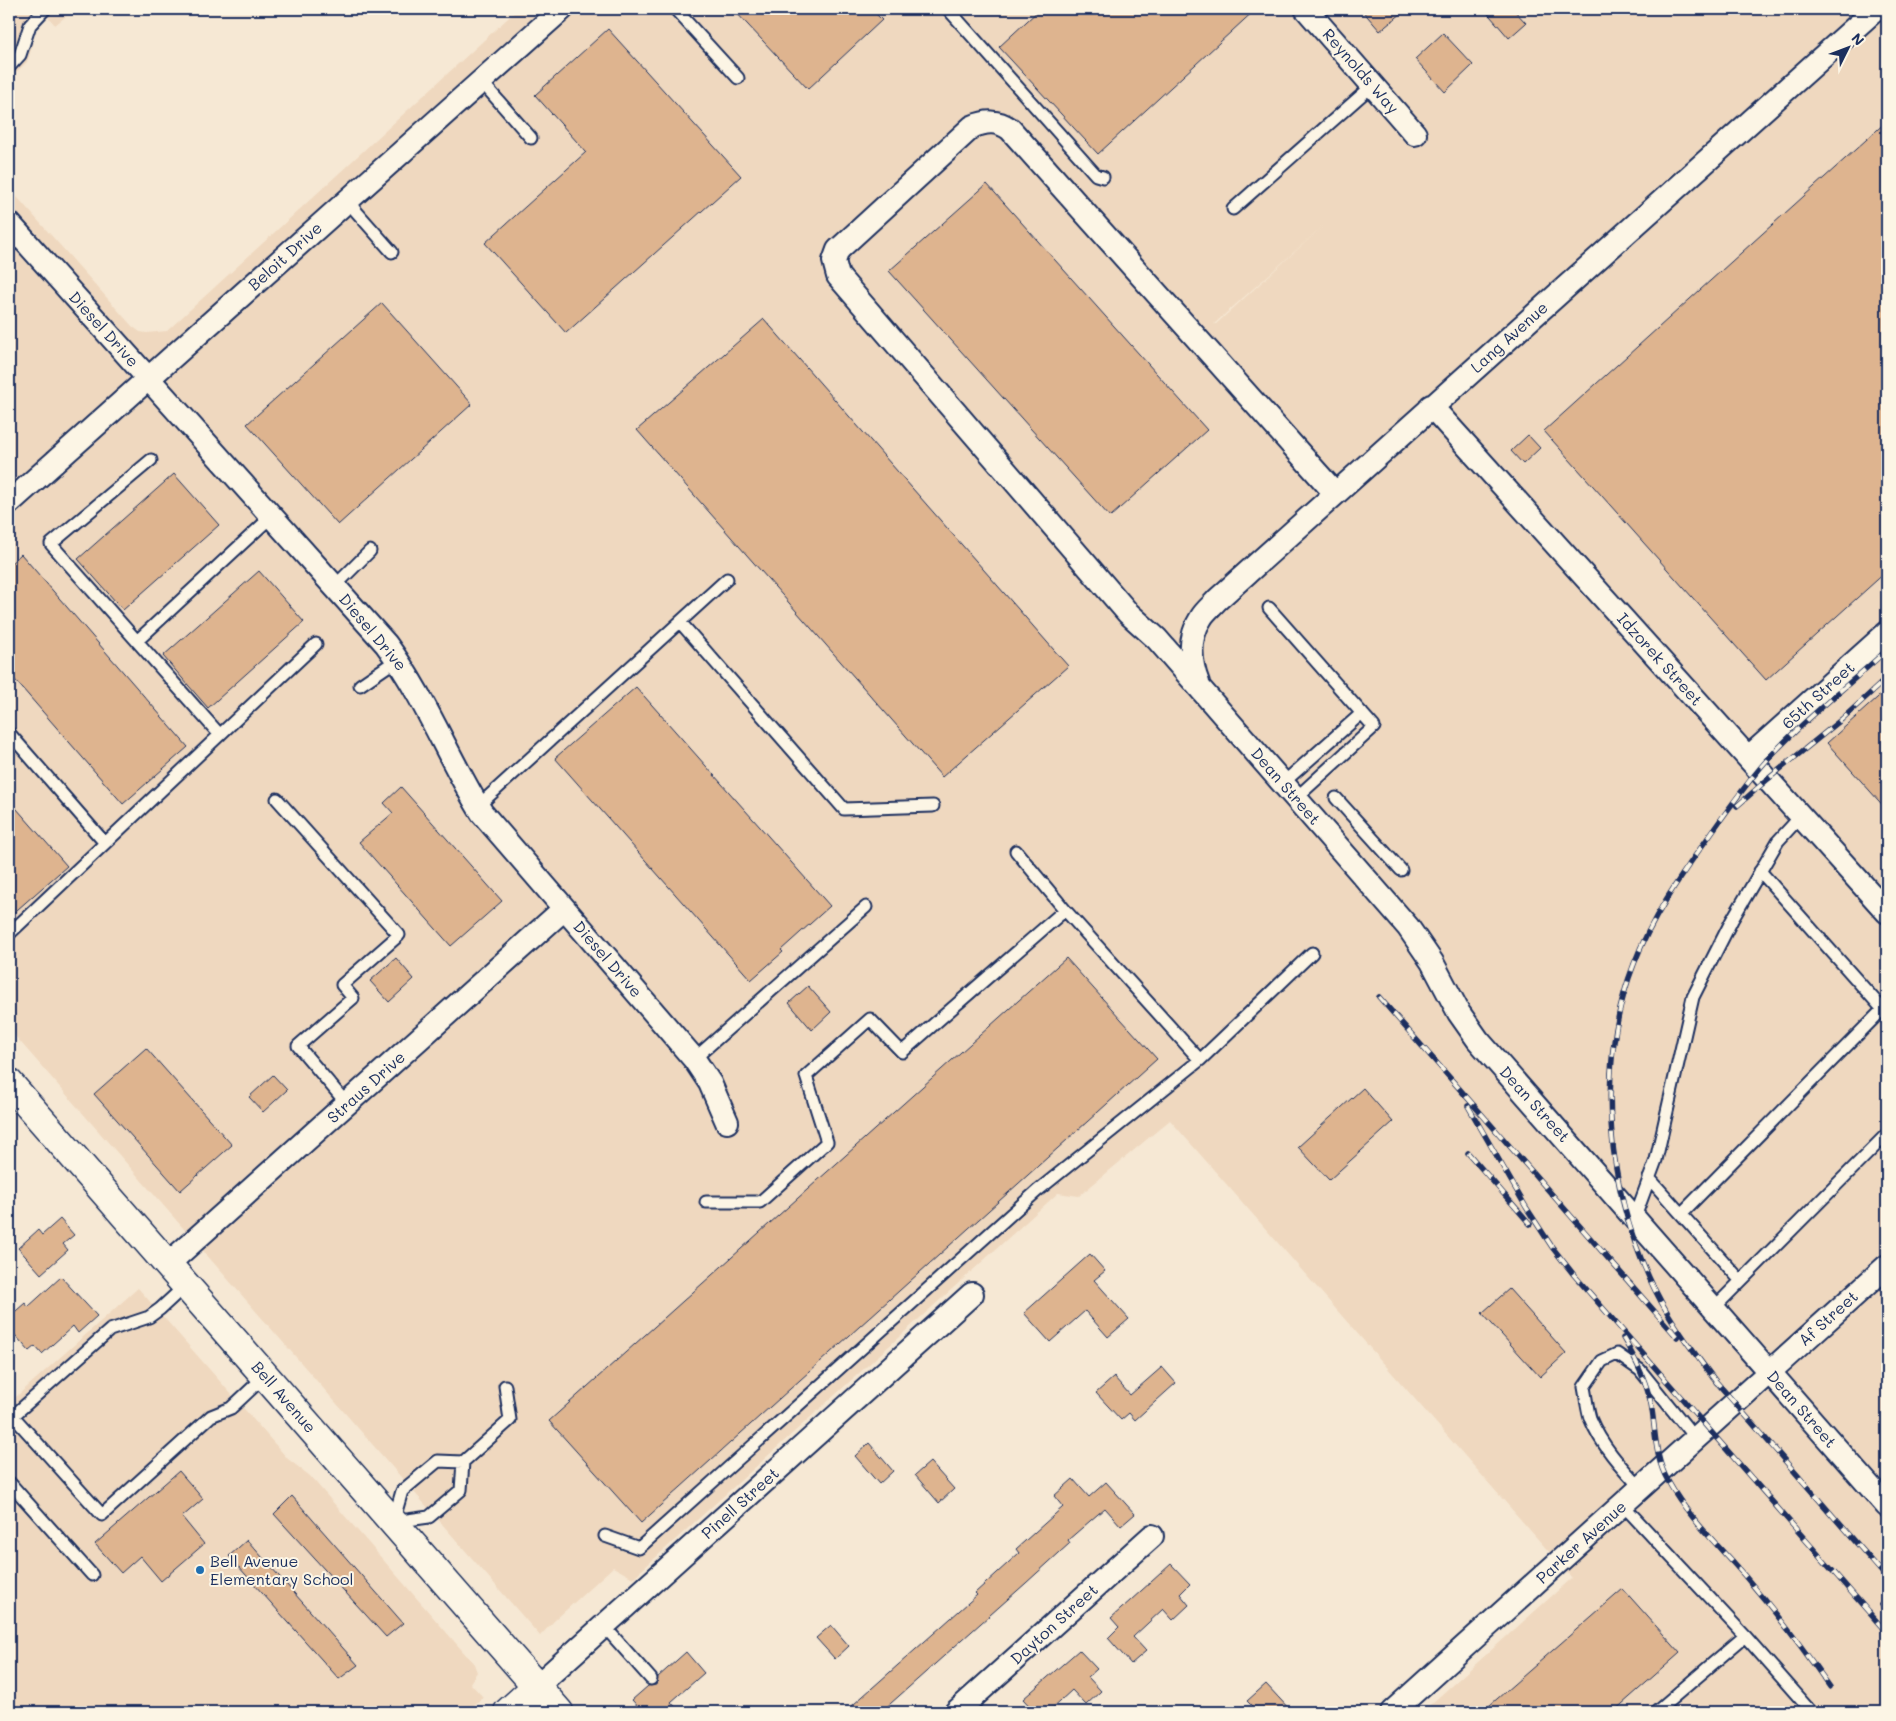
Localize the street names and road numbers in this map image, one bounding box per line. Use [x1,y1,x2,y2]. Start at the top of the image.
street label: Reynolds Way [1319,24,1404,118]
street label: Beloit Drive [243,217,326,294]
street label: Diesel Drive [65,286,144,371]
street label: Lang Avenue [1466,296,1552,377]
street label: Diesel Drive [335,589,412,675]
street label: Idzorek Street [1613,608,1708,710]
street label: 65th Street [1777,656,1859,733]
street label: Dean Street [1247,743,1326,829]
street label: Diesel Drive [569,916,647,1001]
street label: Straus Drive [322,1046,409,1127]
street label: Dean Street [1496,1061,1575,1146]
street label: Af Street [1793,1285,1862,1350]
street label: Bell Avenue [247,1356,321,1437]
street label: Dean Street [1763,1366,1842,1452]
street label: Pinell Street [696,1462,783,1543]
street label: Parker Avenue [1531,1495,1630,1588]
street label: Dayton Street [1005,1579,1102,1668]

